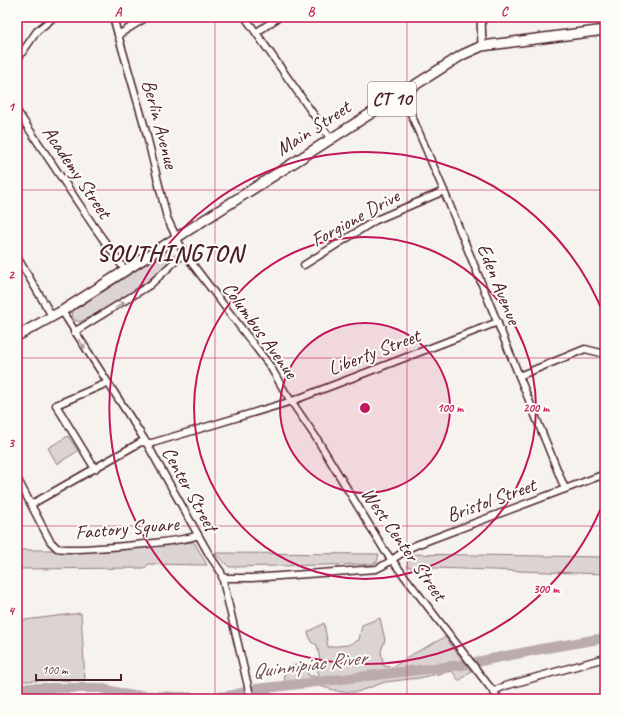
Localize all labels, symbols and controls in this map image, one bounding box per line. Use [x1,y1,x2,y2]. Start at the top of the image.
text: A [115,4,123,20]
text: B [308,4,316,20]
text: C [501,4,509,20]
street label: Berlin Avenue [136,77,184,173]
road number: CT 10 [368,82,416,116]
street label: Main Street [271,93,357,161]
text: 1 [8,99,16,115]
street label: Academy Street [37,121,118,225]
street label: Forgione Drive [307,183,405,252]
district label: SOUTHINGTON [96,238,247,268]
street label: Eden Avenue [472,240,527,329]
text: 2 [8,267,15,283]
street label: Columbus Avenue [217,277,304,384]
one-way arrow [115,301,125,309]
street label: Liberty Street [325,322,426,381]
one-way arrow [78,339,86,349]
text: 100 m [437,400,464,416]
text: 200 m [523,400,550,416]
centre of rings [358,401,372,415]
text: 3 [8,435,15,451]
street label: Center Street [156,442,225,539]
street label: Bristol Street [443,471,541,528]
street label: West Center Street [356,482,454,608]
street label: Factory Square [74,511,181,545]
text: 300 m [533,581,560,597]
text: 4 [8,603,16,619]
water label: Quinnipiac River [251,644,371,684]
scale bar [36,656,121,682]
text: 100 m [42,662,69,678]

